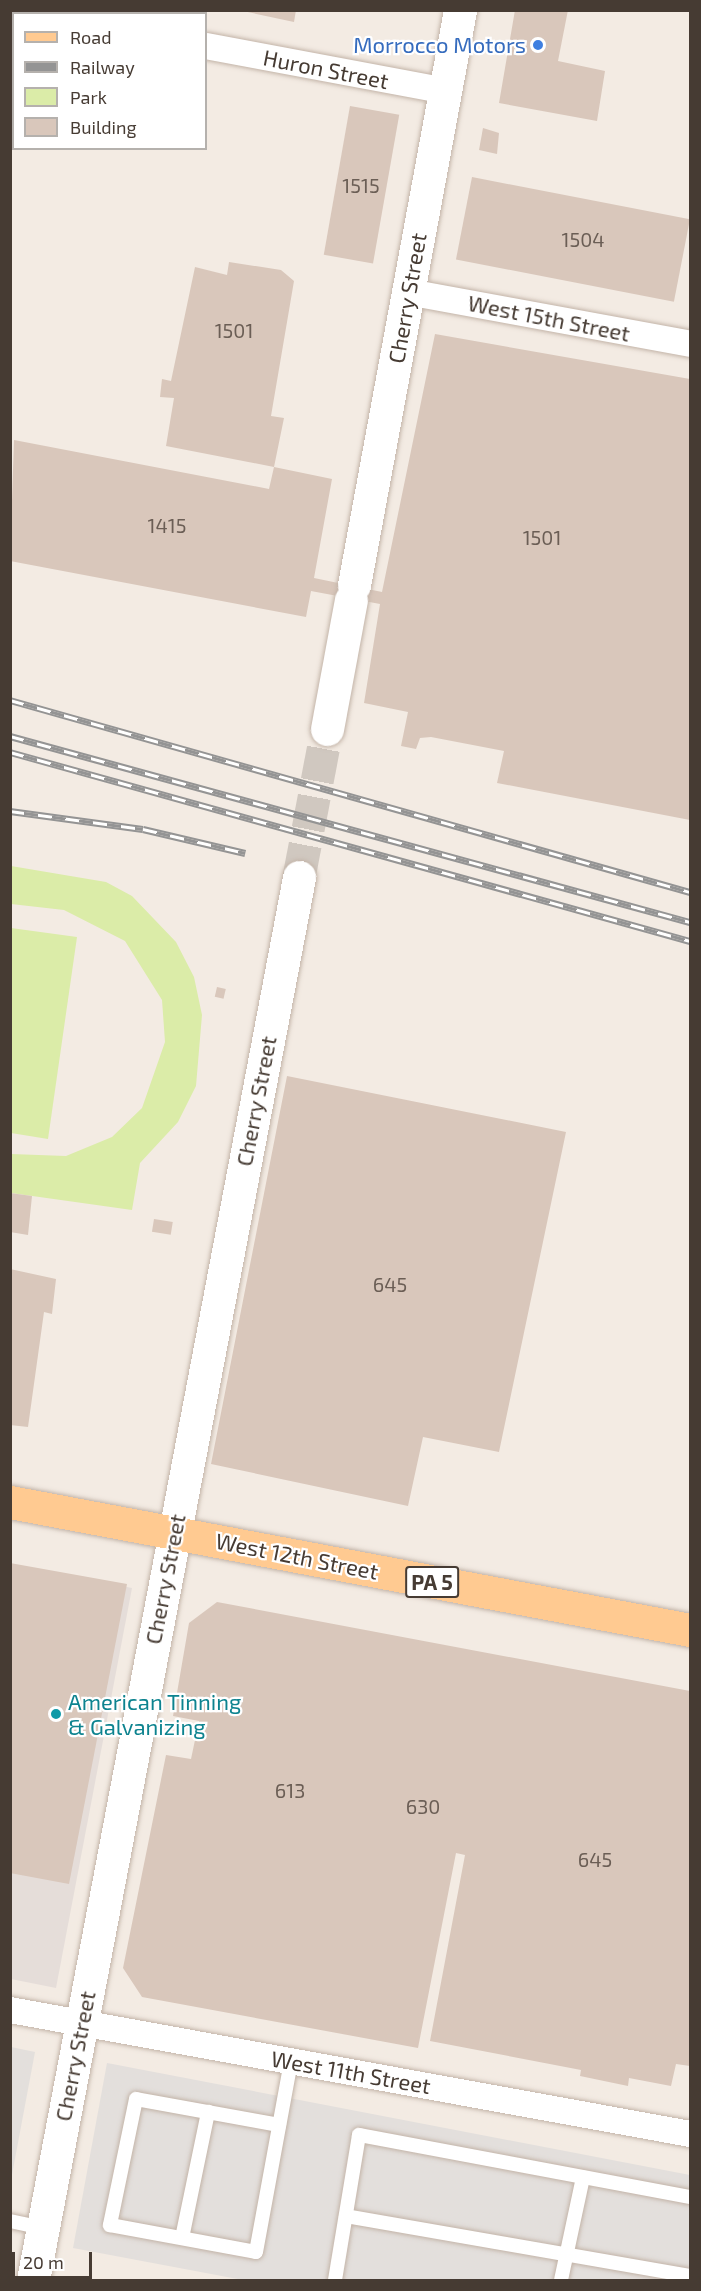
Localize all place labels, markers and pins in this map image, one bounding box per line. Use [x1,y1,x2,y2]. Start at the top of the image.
place label: Morrocco Motors [353,32,526,58]
marker: Morrocco Motors [531,38,545,52]
place label: American Tinning & Galvanizing [68,1688,242,1740]
marker: American Tinning & Galvanizing [49,1707,63,1721]

